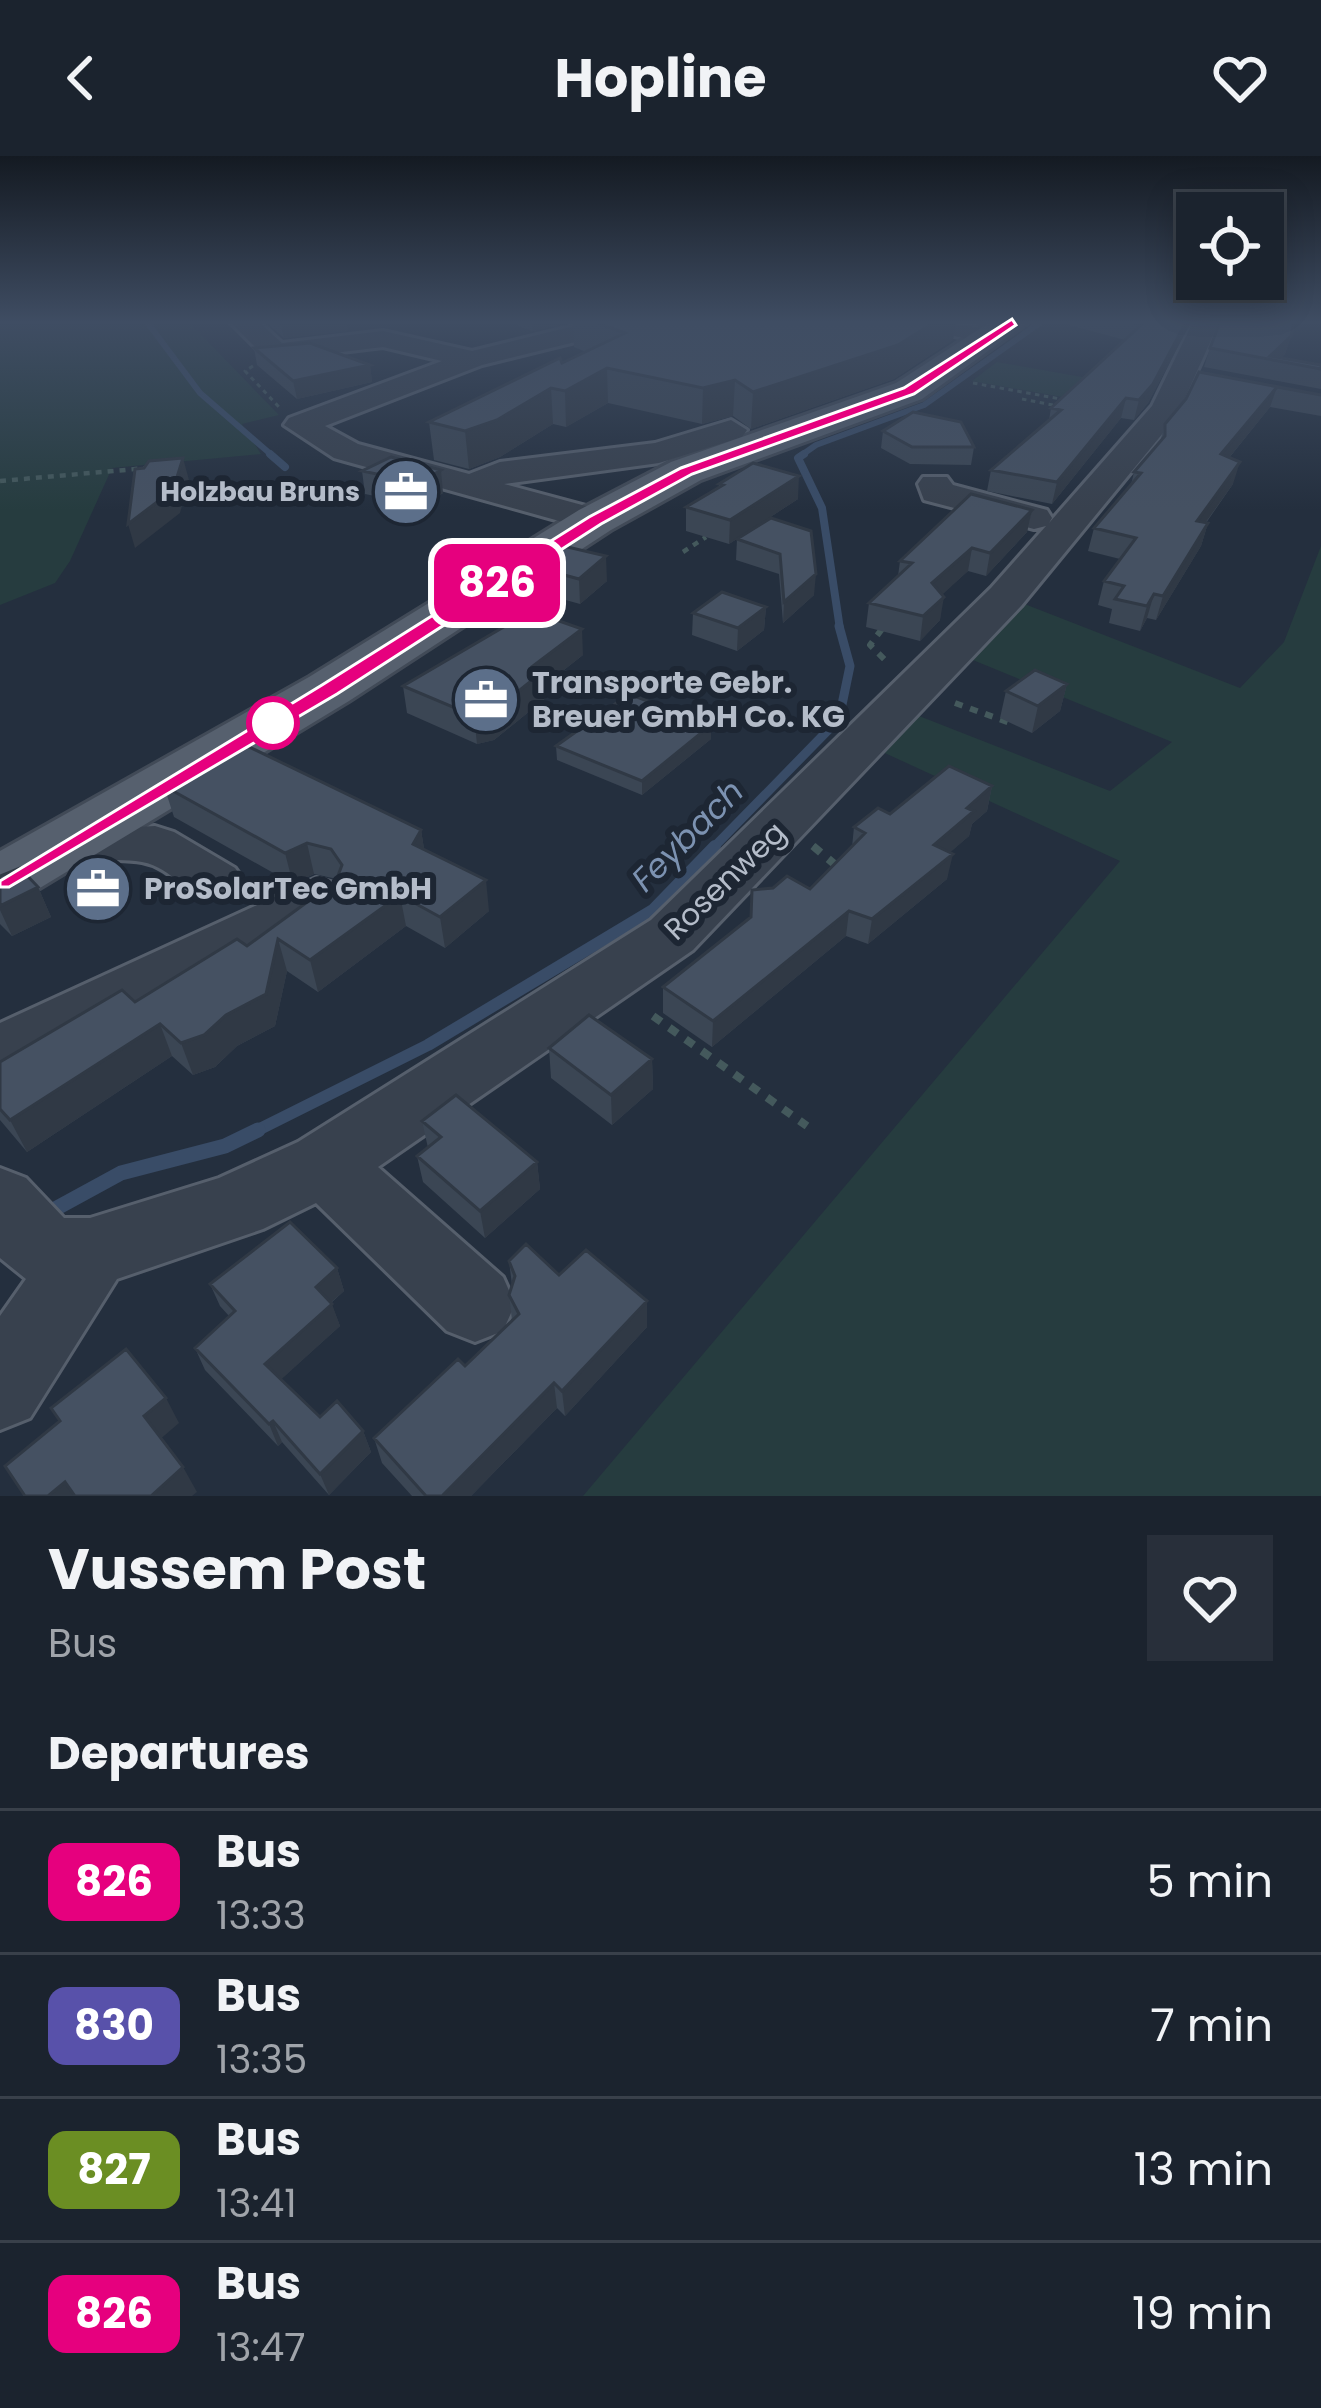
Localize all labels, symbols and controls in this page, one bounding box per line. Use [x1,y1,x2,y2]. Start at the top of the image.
text: Hopline [554,40,767,116]
icon: back [48,45,114,111]
icon: heart [1207,45,1273,111]
map controls [1176,192,1284,300]
button: locate [1176,192,1284,300]
office icon: Holzbau Bruns [371,457,441,527]
place label: Holzbau Bruns [160,473,360,510]
line badge: 826 [428,544,566,622]
text: 826 [458,553,536,612]
place label: Transporte Gebr. Breuer GmbH Co. KG [532,661,845,738]
office icon: Transporte Gebr. Breuer GmbH Co. KG [451,665,521,735]
unlabelled marker [248,698,298,748]
water label: Feybach [621,769,754,902]
street label: Rosenweg [654,812,795,950]
office icon: ProSolarTec GmbH [63,854,133,924]
place label: ProSolarTec GmbH [144,867,432,910]
text: Vussem Post [48,1529,426,1609]
button: heart [1147,1535,1273,1661]
text: Bus [48,1616,117,1671]
text: Departures [48,1722,310,1785]
text: Bus [216,1820,301,1883]
text: 5 min [1147,1850,1273,1913]
text: 826 [75,1852,153,1911]
text: 13:33 [216,1888,306,1943]
text: Bus [216,1964,301,2027]
text: 7 min [1150,1994,1273,2057]
text: 830 [74,1996,154,2055]
text: 13:35 [216,2032,307,2087]
text: Bus [216,2108,301,2171]
text: 13 min [1134,2138,1273,2201]
text: 827 [77,2140,151,2199]
text: 13:41 [216,2176,297,2231]
text: Bus [216,2252,301,2315]
text: 19 min [1132,2282,1273,2345]
text: 826 [75,2284,153,2343]
text: 13:47 [216,2320,306,2375]

